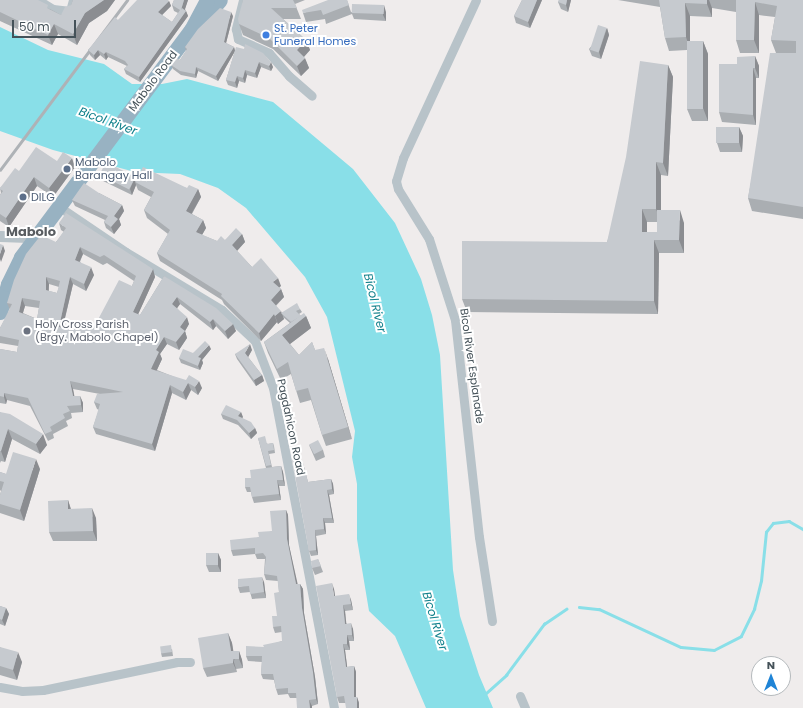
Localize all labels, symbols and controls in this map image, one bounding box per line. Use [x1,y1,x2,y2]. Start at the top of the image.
scale bar [14,12,78,38]
text: 50 m [19,18,50,35]
place label: St. Peter Funeral Homes [274,22,356,48]
marker: St. Peter Funeral Homes [261,30,271,40]
street label: Mabolo Road [126,48,180,114]
water label: Bicol River [77,104,139,138]
place label: Mabolo Barangay Hall [75,156,152,182]
marker: Mabolo Barangay Hall [62,164,72,174]
place label: DILG [31,190,55,204]
marker: DILG [18,192,28,202]
district label: Mabolo [6,224,56,240]
water label: Bicol River [361,272,389,334]
street label: Bicol River Esplanade [457,308,487,424]
place label: Holy Cross Parish (Brgy. Mabolo Chapel) [35,318,159,344]
marker: Holy Cross Parish (Brgy. Mabolo Chapel) [22,326,32,336]
street label: Pagdahicon Road [274,378,308,476]
water label: Bicol River [419,590,451,652]
north arrow [751,656,791,696]
text: N [767,657,775,673]

